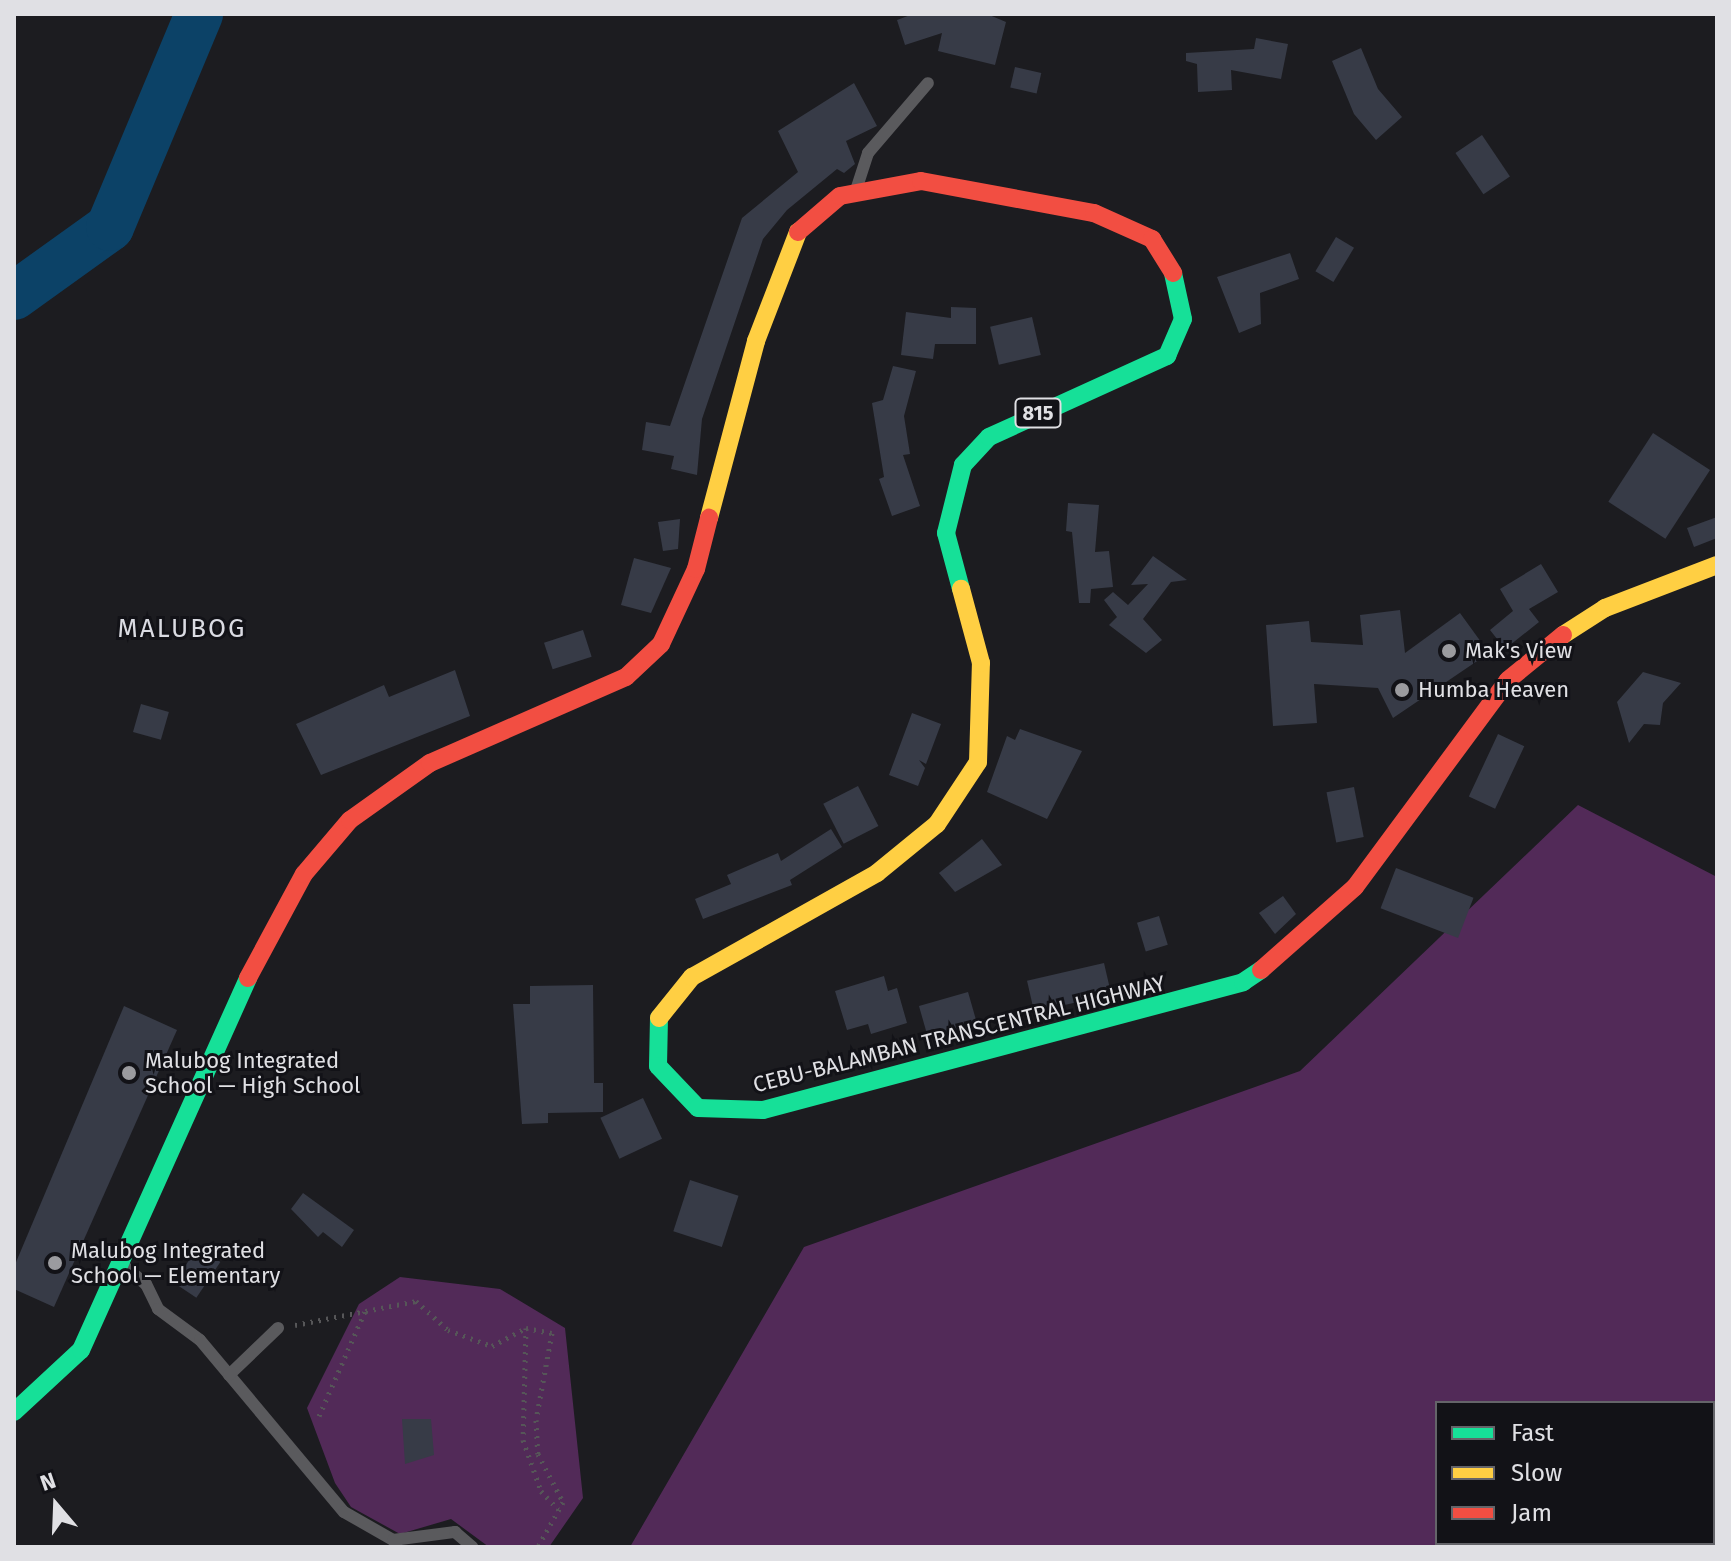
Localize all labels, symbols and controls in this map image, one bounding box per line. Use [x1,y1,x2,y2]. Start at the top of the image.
road number: 815 [1014,397,1062,429]
district label: MALUBOG [118,613,246,645]
place label: Mak's View [1465,638,1572,664]
marker: Mak's View [1440,642,1458,660]
place label: Humba Heaven [1418,677,1569,703]
marker: Humba Heaven [1393,681,1411,699]
street label: CEBU-BALAMBAN TRANSCENTRAL HIGHWAY [750,970,1168,1098]
place label: Malubog Integrated School — High School [145,1047,360,1098]
marker: Malubog Integrated School — High School [120,1064,138,1082]
place label: Malubog Integrated School — Elementary [71,1237,280,1288]
marker: Malubog Integrated School — Elementary [46,1254,64,1272]
legend [1435,1401,1715,1545]
text: Fast [1511,1419,1554,1447]
text: Slow [1511,1459,1562,1487]
north arrow [16,1465,96,1545]
text: N [37,1467,59,1497]
text: Jam [1511,1499,1552,1527]

